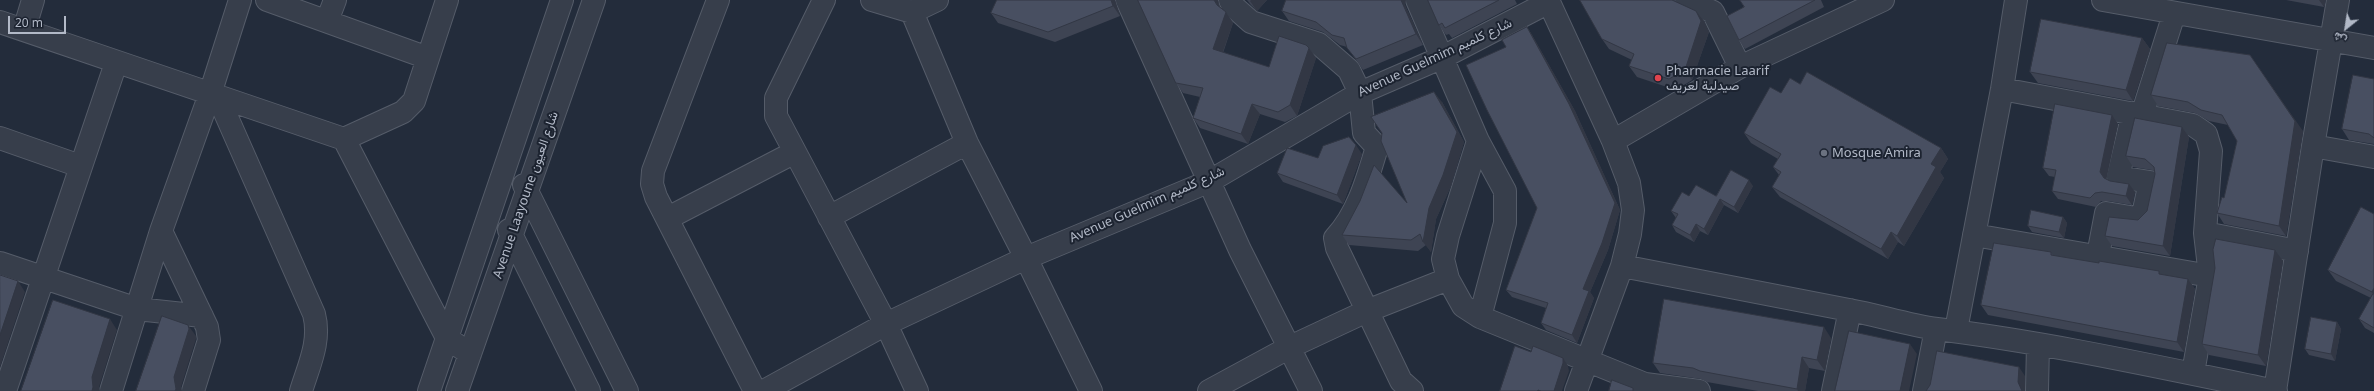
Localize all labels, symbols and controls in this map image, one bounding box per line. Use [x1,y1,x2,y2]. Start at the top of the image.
scale bar [10,8,68,34]
north arrow [2326,8,2366,48]
text: 20 m [15,14,43,31]
street label: Avenue Guelmim شارع كلميم [1356,15,1514,101]
text: ش [2330,29,2349,49]
place label: Pharmacie Laarif صيدلية لعريف [1666,63,1769,94]
marker: Pharmacie Laarif صيدلية لعريف [1653,73,1663,83]
street label: Avenue Laayoune شارع العيون [490,110,562,280]
place label: Mosque Amira [1832,145,1921,161]
marker: Mosque Amira [1819,148,1829,158]
street label: Avenue Guelmim شارع كلميم [1067,164,1227,246]

